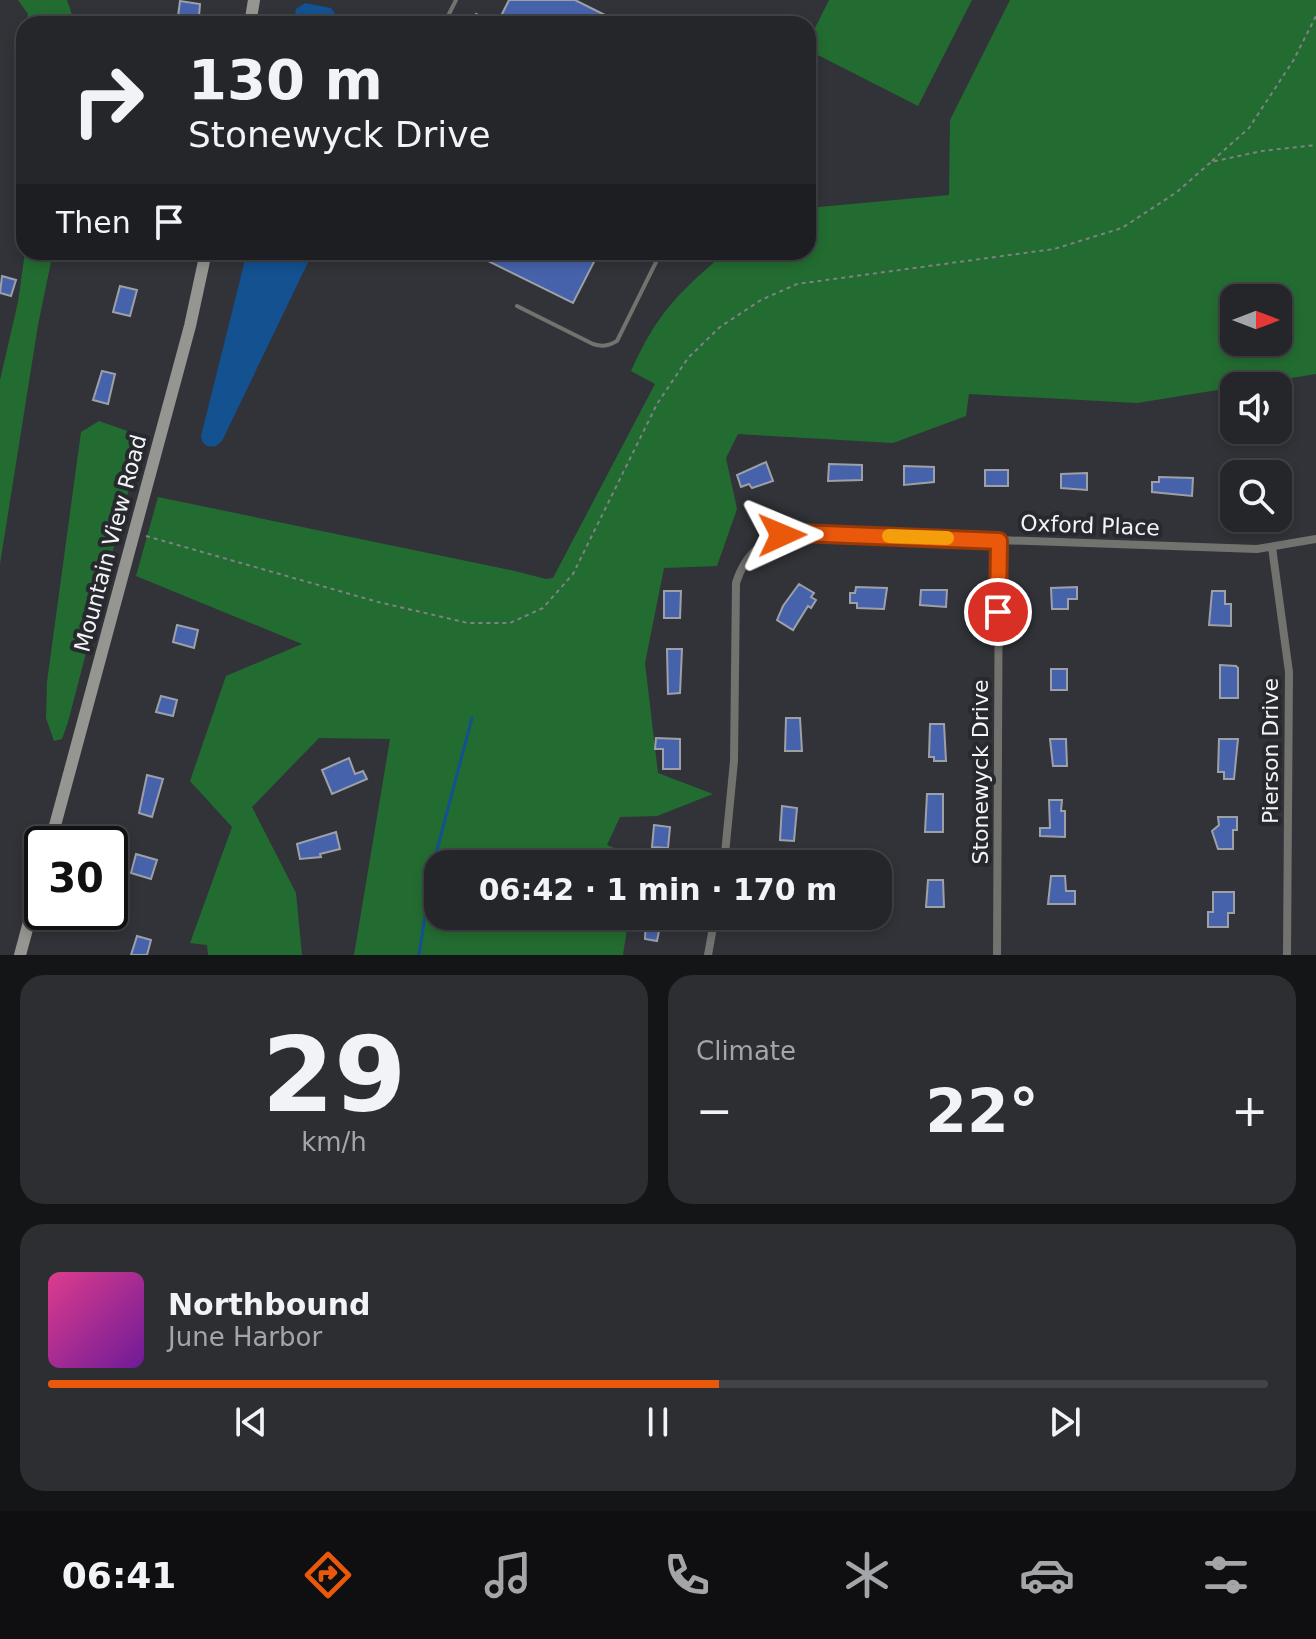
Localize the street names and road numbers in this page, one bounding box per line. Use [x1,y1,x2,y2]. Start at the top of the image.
street label: Mountain View Road [69,432,152,654]
street label: Oxford Place [1020,511,1160,540]
street label: Pierson Drive [1258,678,1283,824]
street label: Stonewyck Drive [968,679,993,865]

